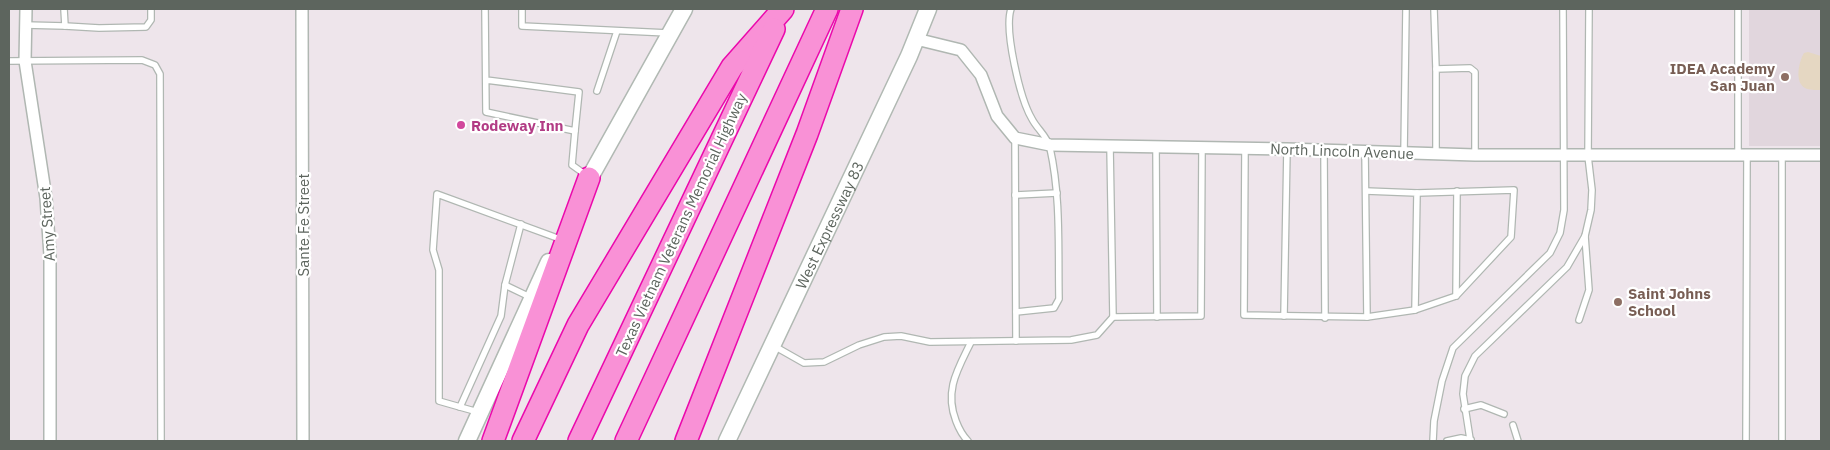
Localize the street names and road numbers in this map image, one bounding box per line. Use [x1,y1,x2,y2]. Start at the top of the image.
street label: Texas Vietnam Veterans Memorial Highway [611,89,751,360]
street label: North Lincoln Avenue [1270,139,1414,163]
street label: West Expressway 83 [791,158,867,292]
street label: Sante Fe Street [294,173,313,277]
street label: Amy Street [35,186,59,262]

